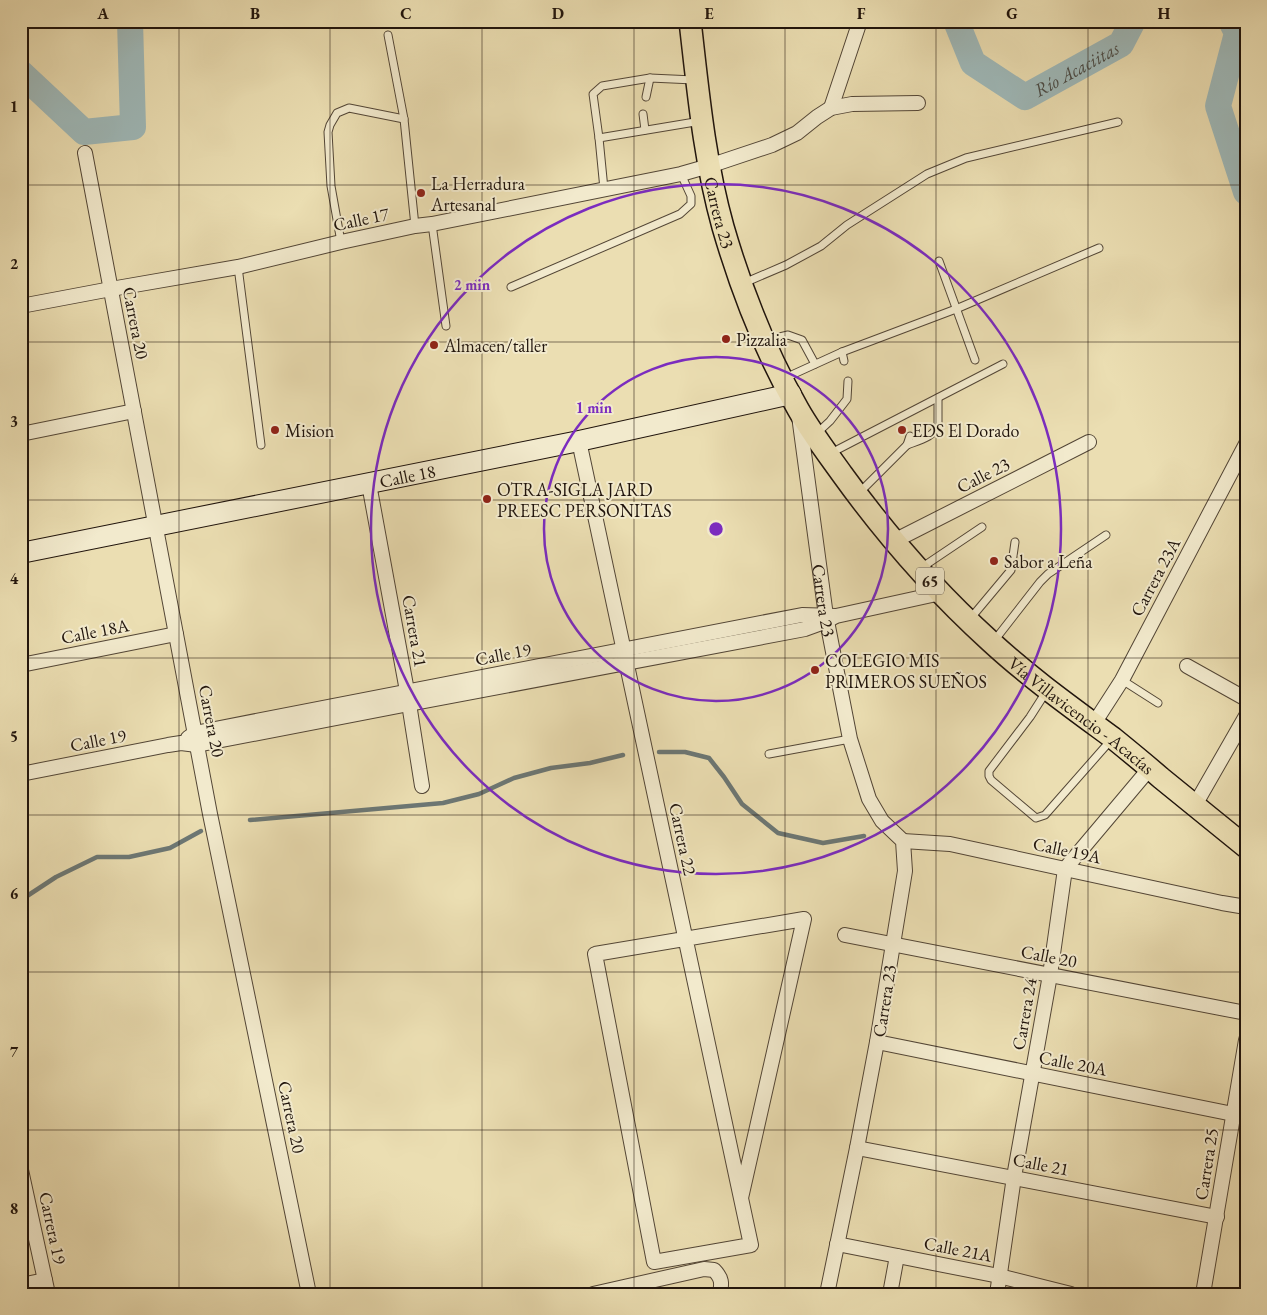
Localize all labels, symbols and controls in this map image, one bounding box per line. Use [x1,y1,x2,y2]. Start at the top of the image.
text: A [96,3,109,24]
text: B [250,3,260,24]
text: C [400,3,412,24]
text: D [552,3,564,24]
text: E [704,3,714,24]
text: F [857,3,866,24]
text: G [1006,3,1018,24]
text: H [1158,3,1171,24]
water label: Río Acaciitas [1029,35,1124,102]
text: 1 [10,96,18,117]
place label: La Herradura Artesanal [430,172,526,216]
street label: Carrera 23 [700,175,740,251]
marker: La Herradura Artesanal [415,187,427,199]
street label: Calle 17 [331,202,391,236]
text: 2 [10,253,19,274]
text: 2 min [454,275,491,294]
street label: Carrera 20 [118,285,154,361]
place label: Pizzalia [736,328,788,351]
marker: Pizzalia [720,333,732,345]
place label: Almacen/taller [443,334,547,357]
marker: Almacen/taller [428,339,440,351]
text: 1 min [576,398,613,417]
text: 3 [10,411,18,432]
place label: Mision [285,419,335,442]
place label: EDS El Dorado [912,419,1020,442]
marker: Mision [269,424,281,436]
marker: EDS El Dorado [896,424,908,436]
street label: Calle 23 [953,452,1013,498]
street label: Calle 18 [377,459,437,492]
place label: OTRA-SIGLA JARD PREESC PERSONITAS [497,478,672,522]
marker: OTRA-SIGLA JARD PREESC PERSONITAS [481,493,493,505]
centre of rings [707,520,725,538]
street label: Carrera 23A [1125,533,1185,620]
place label: Sabor a Leña [1004,550,1093,573]
marker: Sabor a Leña [988,555,1000,567]
street label: Carrera 23 [808,563,841,639]
text: 4 [10,568,19,589]
road number: 65 [916,568,944,594]
street label: Carrera 21 [397,593,433,669]
street label: Calle 18A [59,613,132,649]
street label: Calle 19 [473,637,533,671]
place label: COLEGIO MIS PRIMEROS SUEÑOS [825,649,987,693]
street label: Vía Villavicencio - Acacías [1004,651,1159,779]
marker: COLEGIO MIS PRIMEROS SUEÑOS [809,664,821,676]
street label: Carrera 20 [194,683,230,759]
street label: Calle 19 [68,723,128,757]
text: 5 [10,726,18,747]
street label: Carrera 22 [664,801,702,877]
street label: Calle 19A [1031,832,1104,869]
text: 6 [10,883,19,904]
street label: Calle 20 [1019,939,1079,973]
street label: Carrera 23 [867,963,901,1039]
street label: Carrera 24 [1006,976,1042,1052]
text: 7 [10,1041,19,1062]
street label: Calle 20A [1037,1045,1110,1081]
street label: Carrera 20 [273,1079,311,1155]
street label: Carrera 25 [1189,1126,1223,1202]
street label: Calle 21 [1011,1147,1071,1181]
street label: Carrera 19 [34,1190,72,1266]
text: 8 [10,1198,18,1219]
street label: Calle 21A [922,1231,995,1267]

